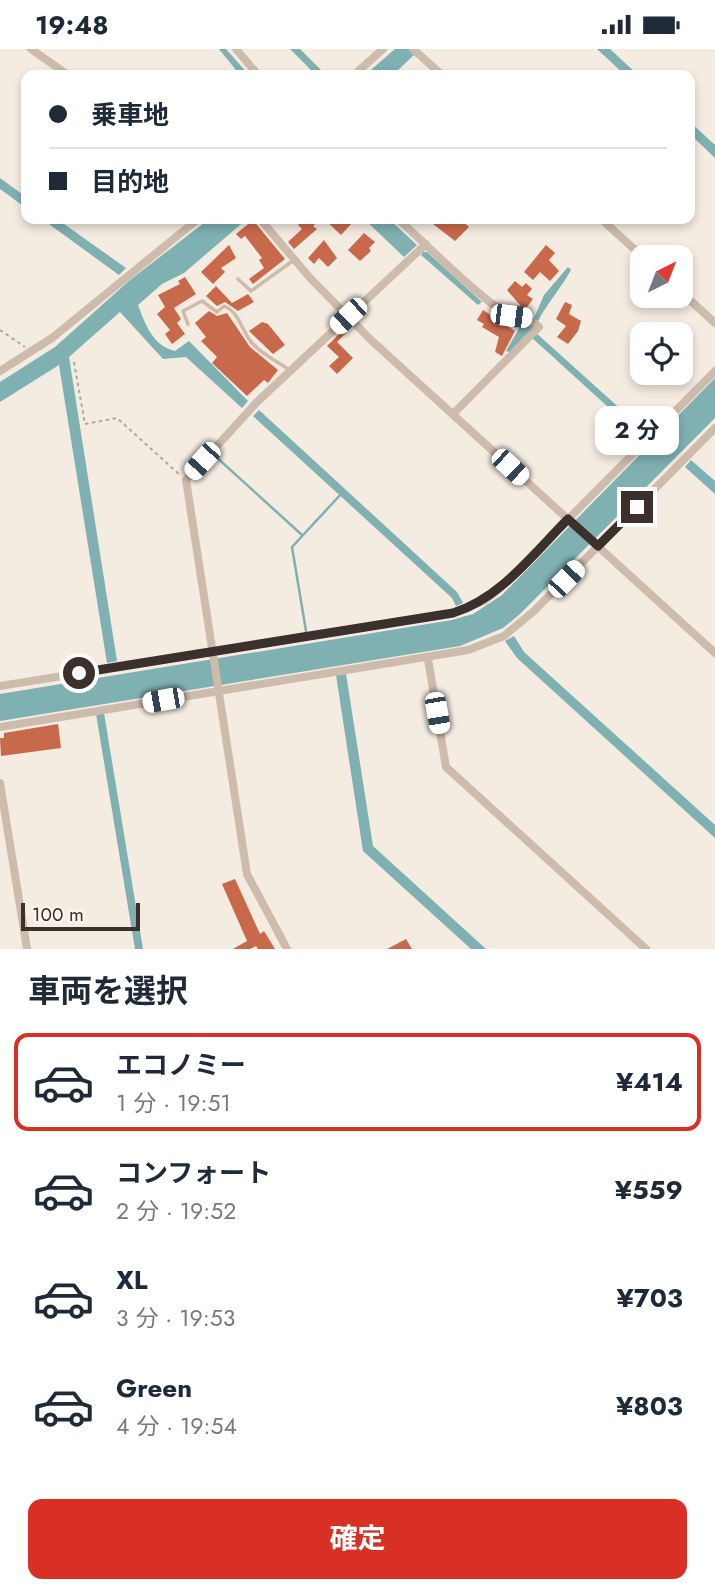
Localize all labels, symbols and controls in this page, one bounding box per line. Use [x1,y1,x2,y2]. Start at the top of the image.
text: 19:48 [35,6,108,44]
text: 乗車地 [91,96,169,134]
text: 目的地 [91,163,169,201]
north arrow [630,245,693,308]
map controls [630,245,693,385]
car [326,294,371,338]
car [489,303,534,329]
button: locate [630,322,693,385]
callout: 2 分 [595,405,679,455]
text: 2 分 [615,413,660,447]
car [181,438,224,484]
car [488,445,533,489]
route end [621,491,653,523]
car [544,557,589,601]
route start [63,657,95,689]
car [141,686,186,714]
car [424,690,451,736]
scale bar [21,900,140,932]
text: 100 m [32,901,84,928]
text: 車両を選択 [28,968,188,1014]
text: エコノミー [116,1046,246,1084]
icon: car [32,1051,95,1114]
text: ¥414 [616,1063,683,1101]
text: 1 分 · 19:51 [116,1086,231,1120]
text: コンフォート [116,1154,271,1192]
icon: car [32,1159,95,1222]
text: ¥559 [615,1171,683,1209]
text: 2 分 · 19:52 [116,1194,236,1228]
text: XL [116,1261,148,1299]
icon: car [32,1267,95,1330]
text: ¥703 [617,1279,683,1317]
text: 3 分 · 19:53 [116,1301,235,1335]
text: Green [116,1369,192,1407]
icon: car [32,1375,95,1438]
text: ¥803 [616,1387,683,1425]
text: 4 分 · 19:54 [116,1409,237,1443]
button: 確定 [28,1499,687,1579]

